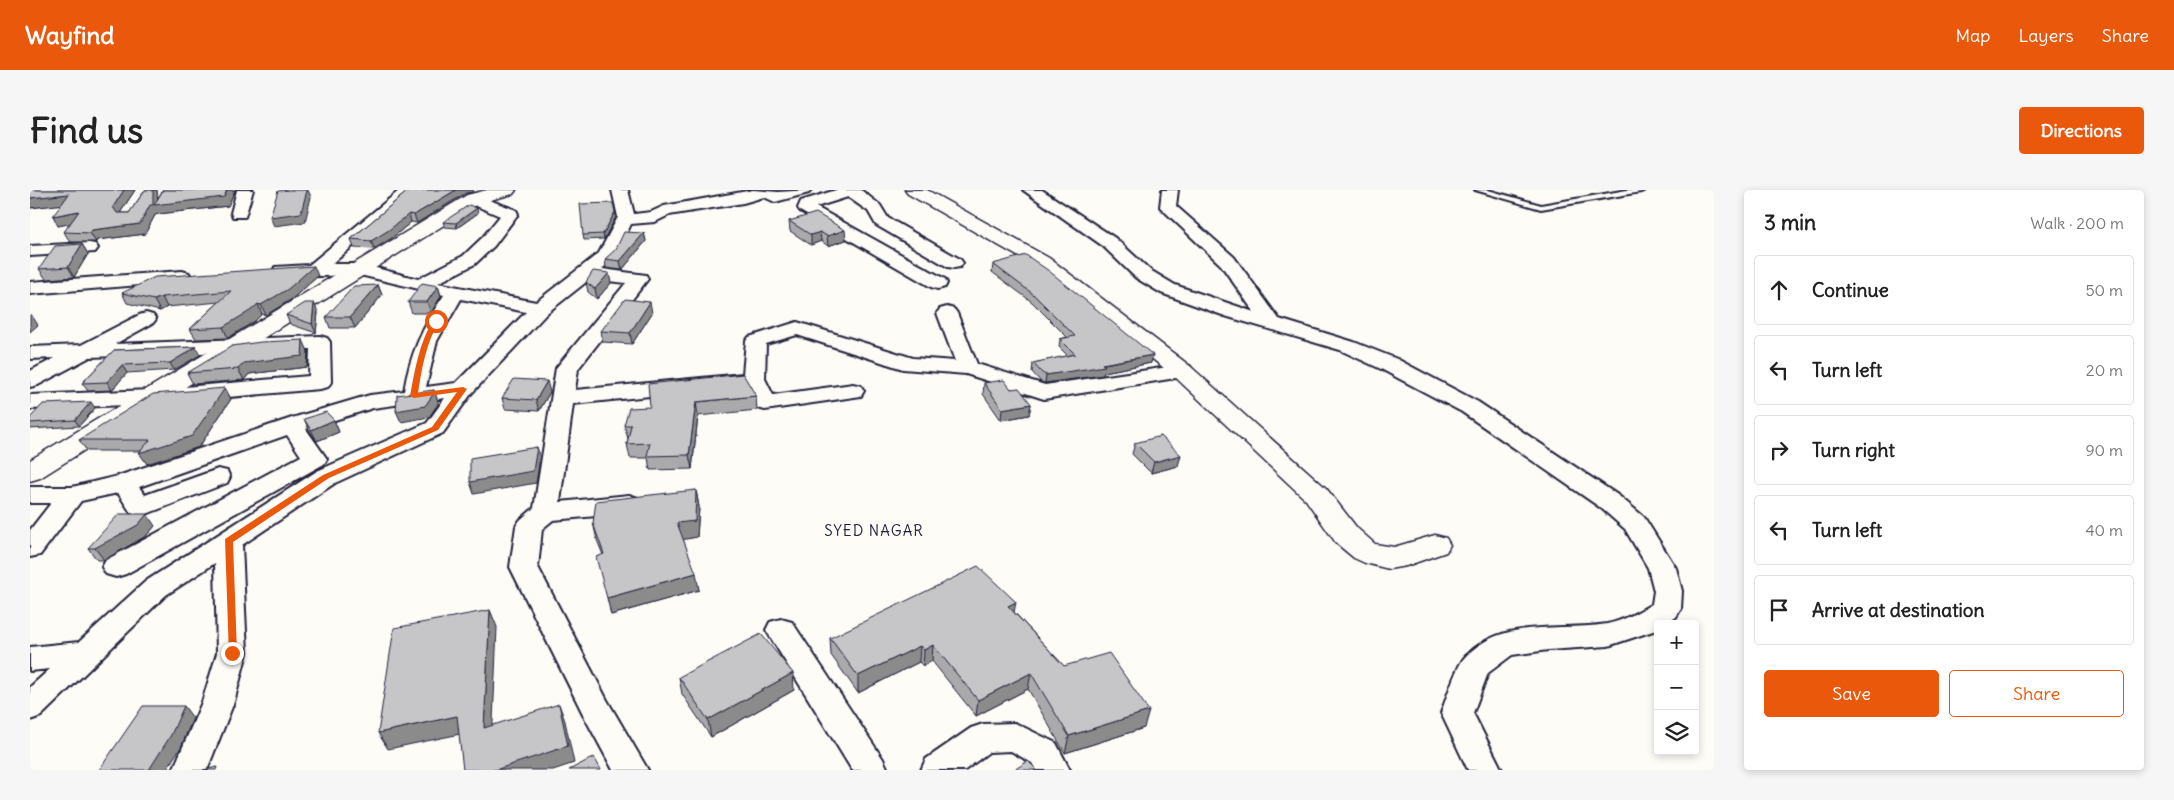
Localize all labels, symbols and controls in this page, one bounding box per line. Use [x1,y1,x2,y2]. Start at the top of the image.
text: Wayfind [25,20,114,50]
text: Map [1955,24,1990,47]
text: Layers [2018,24,2074,47]
text: Share [2102,24,2149,47]
button: Directions [2019,107,2144,154]
text: Find us [30,108,143,152]
text: 3 min [1764,209,1816,236]
text: Walk · 200 m [2030,213,2124,233]
icon: ahead [1765,276,1793,304]
text: Continue [1812,278,1889,302]
text: 50 m [2085,280,2123,300]
route start [425,310,448,333]
icon: left [1765,356,1793,384]
text: Turn left [1812,358,1882,382]
text: 20 m [2086,360,2123,380]
icon: right [1765,436,1793,464]
text: Turn right [1812,438,1895,462]
text: 90 m [2085,440,2123,460]
icon: left [1765,516,1793,544]
text: Turn left [1812,518,1882,542]
text: 40 m [2085,520,2123,540]
district label: SYED NAGAR [824,521,924,540]
icon: arrive [1765,596,1793,624]
text: Arrive at destination [1812,598,1985,622]
map controls [1654,620,1699,755]
button: + [1654,620,1699,665]
route end [221,642,244,665]
button: − [1654,665,1699,710]
button: Save [1764,670,1939,717]
button: Share [1949,670,2124,717]
button: layers [1654,710,1699,755]

